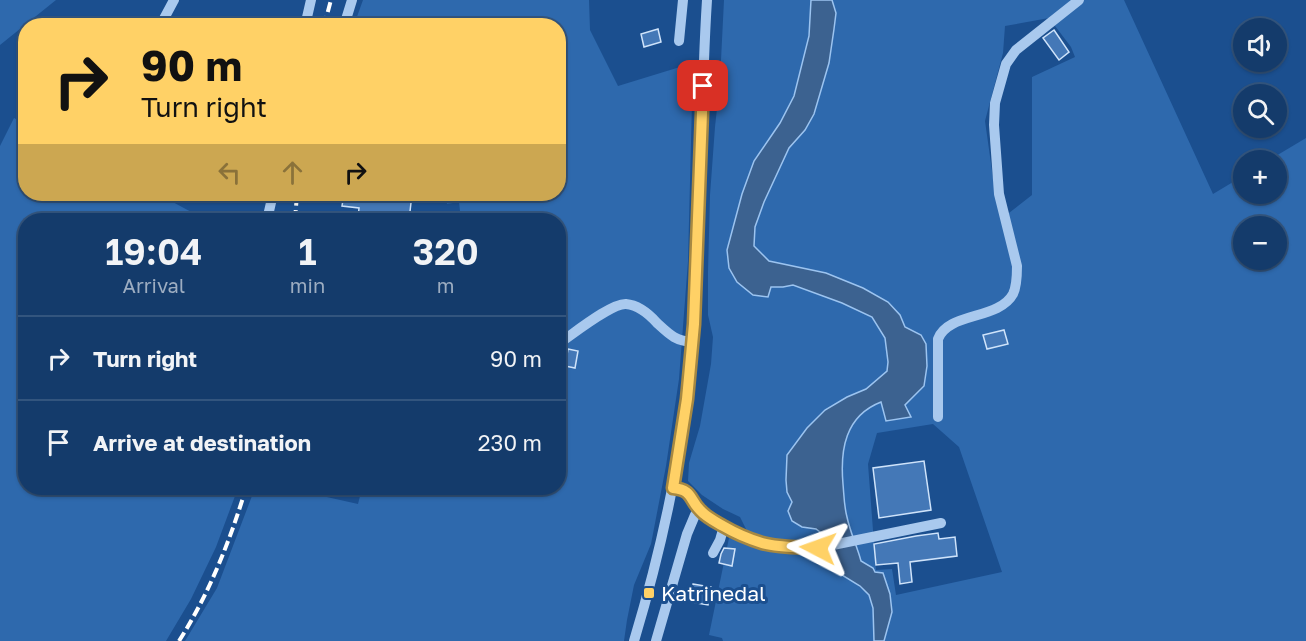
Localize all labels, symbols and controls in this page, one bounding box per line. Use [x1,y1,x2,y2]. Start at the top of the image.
map controls [1233,18,1287,270]
button: sound [1233,18,1287,72]
text: 90 m [141,40,242,90]
icon: right [42,42,120,120]
pin [677,60,728,111]
icon: arrive [686,69,719,102]
button: search [1233,84,1287,138]
text: Turn right [141,91,267,123]
button: + [1233,150,1287,204]
icon: left [213,156,246,189]
icon: ahead [276,156,309,189]
icon: right [339,156,372,189]
button: − [1233,216,1287,270]
text: 19:04 [105,230,203,273]
text: 1 [298,230,317,273]
text: 320 [412,230,479,273]
text: Arrival [123,273,185,297]
text: min [290,273,325,297]
text: m [437,273,454,297]
icon: right [42,342,75,375]
text: Turn right [93,345,197,372]
text: 90 m [490,345,542,372]
icon: arrive [42,426,75,459]
text: Arrive at destination [93,429,311,456]
text: 230 m [478,429,542,456]
position arrow [786,516,850,580]
place label: Katrinedal [661,580,766,606]
marker: Katrinedal [642,586,656,600]

